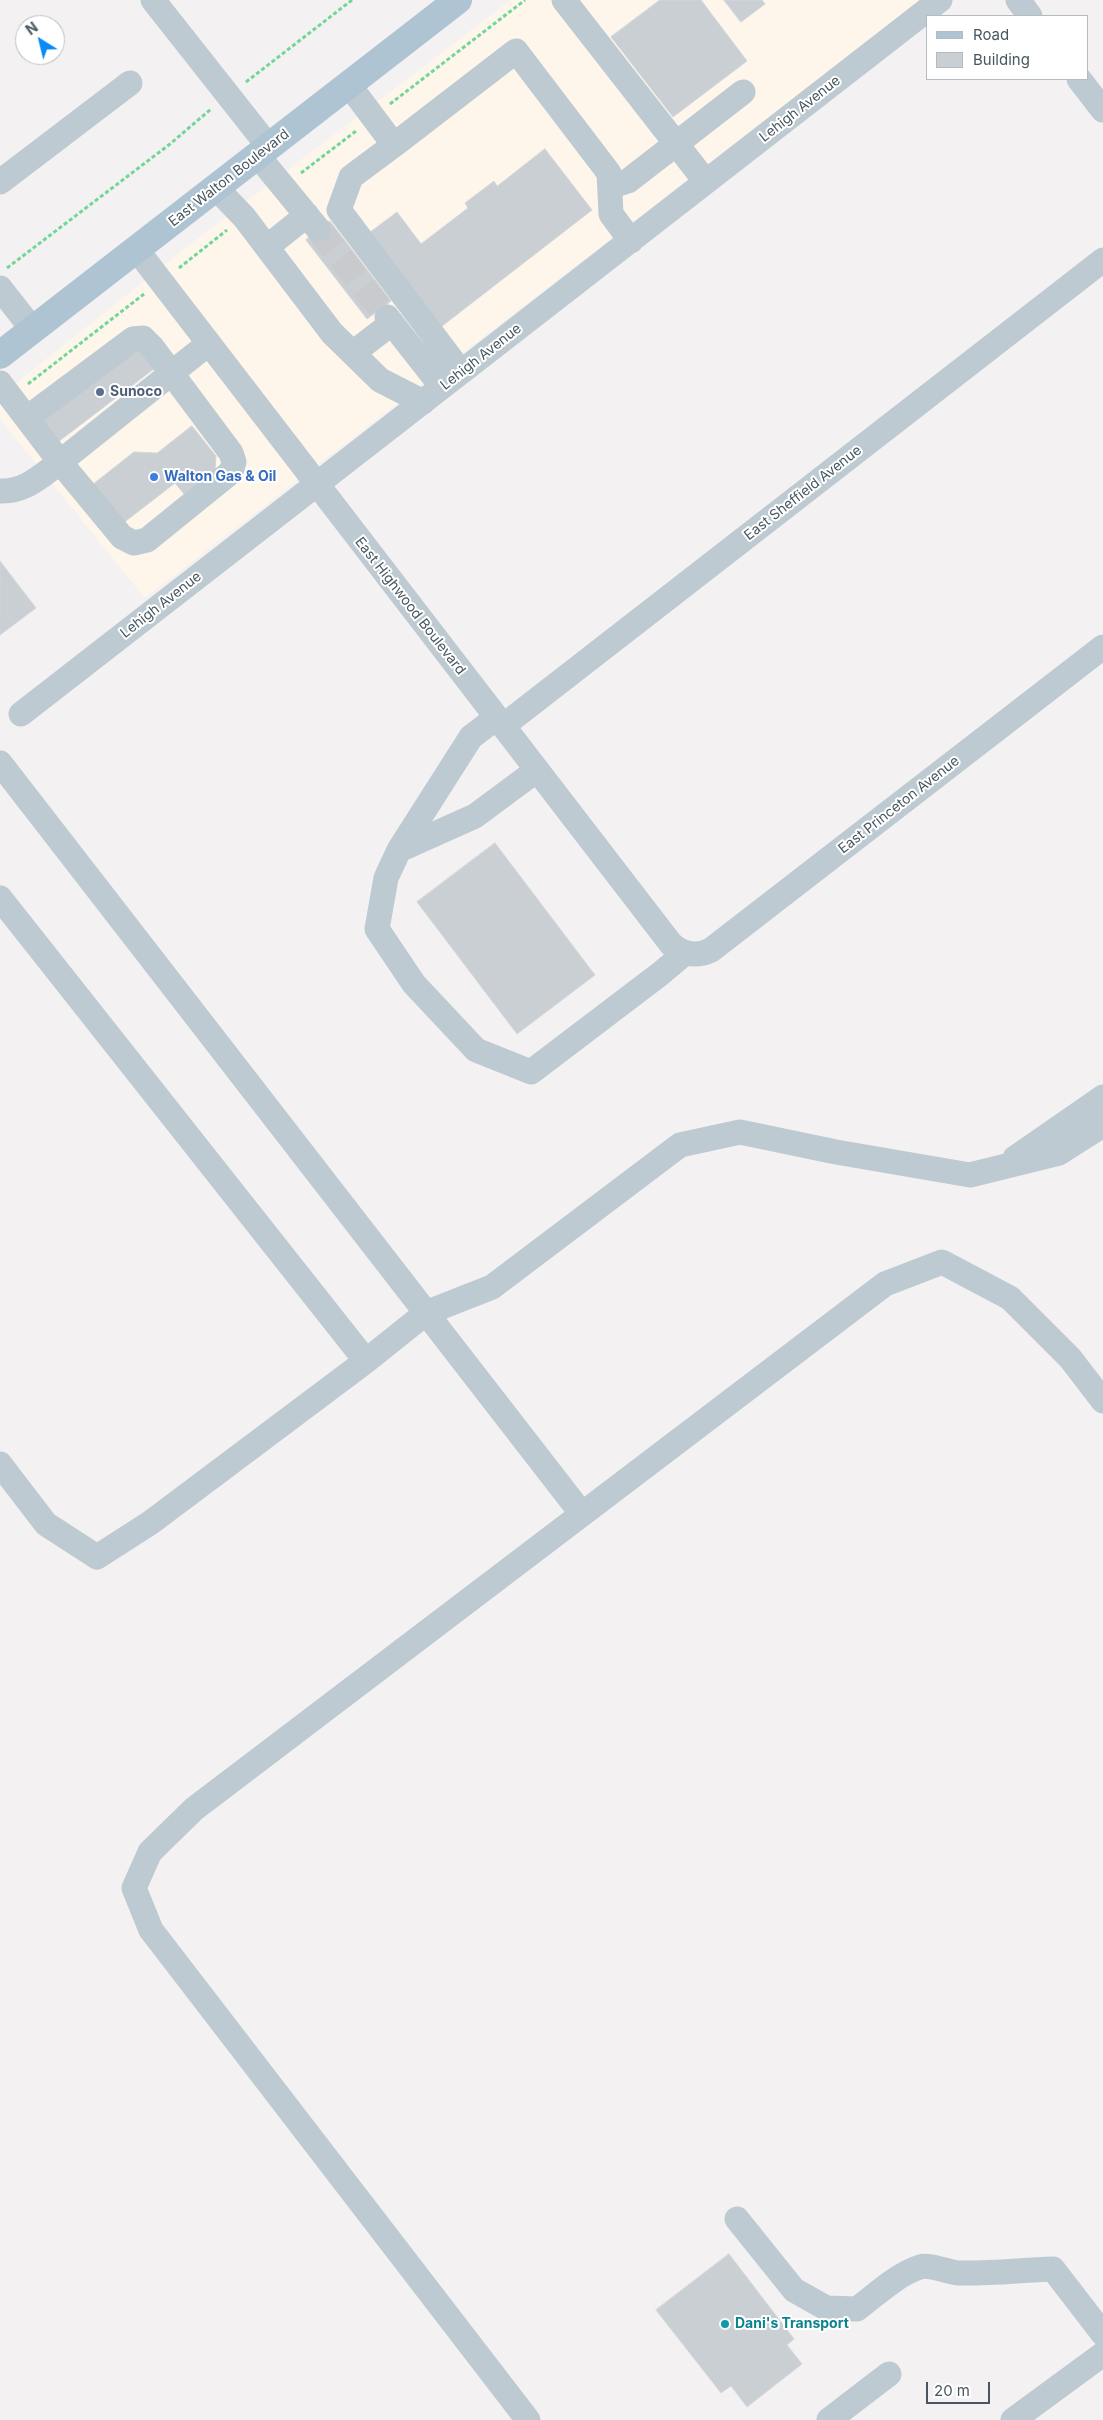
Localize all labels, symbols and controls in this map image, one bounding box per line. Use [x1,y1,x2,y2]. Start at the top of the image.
north arrow [15,15,65,65]
legend [926,15,1088,80]
text: N [22,18,41,38]
text: Road [973,25,1009,44]
text: Building [973,50,1030,69]
street label: Lehigh Avenue [756,72,844,146]
street label: East Walton Boulevard [165,126,293,230]
street label: Lehigh Avenue [437,320,525,394]
place label: Sunoco [110,384,162,400]
marker: Sunoco [94,386,106,398]
street label: East Sheffield Avenue [741,442,865,544]
place label: Walton Gas & Oil [164,469,276,485]
marker: Walton Gas & Oil [148,471,160,483]
street label: East Highwood Boulevard [351,534,469,678]
street label: Lehigh Avenue [117,568,205,642]
street label: East Princeton Avenue [835,753,963,857]
place label: Dani's Transport [735,2316,849,2332]
marker: Dani's Transport [719,2318,731,2330]
scale bar [928,2372,992,2404]
text: 20 m [934,2381,970,2400]

